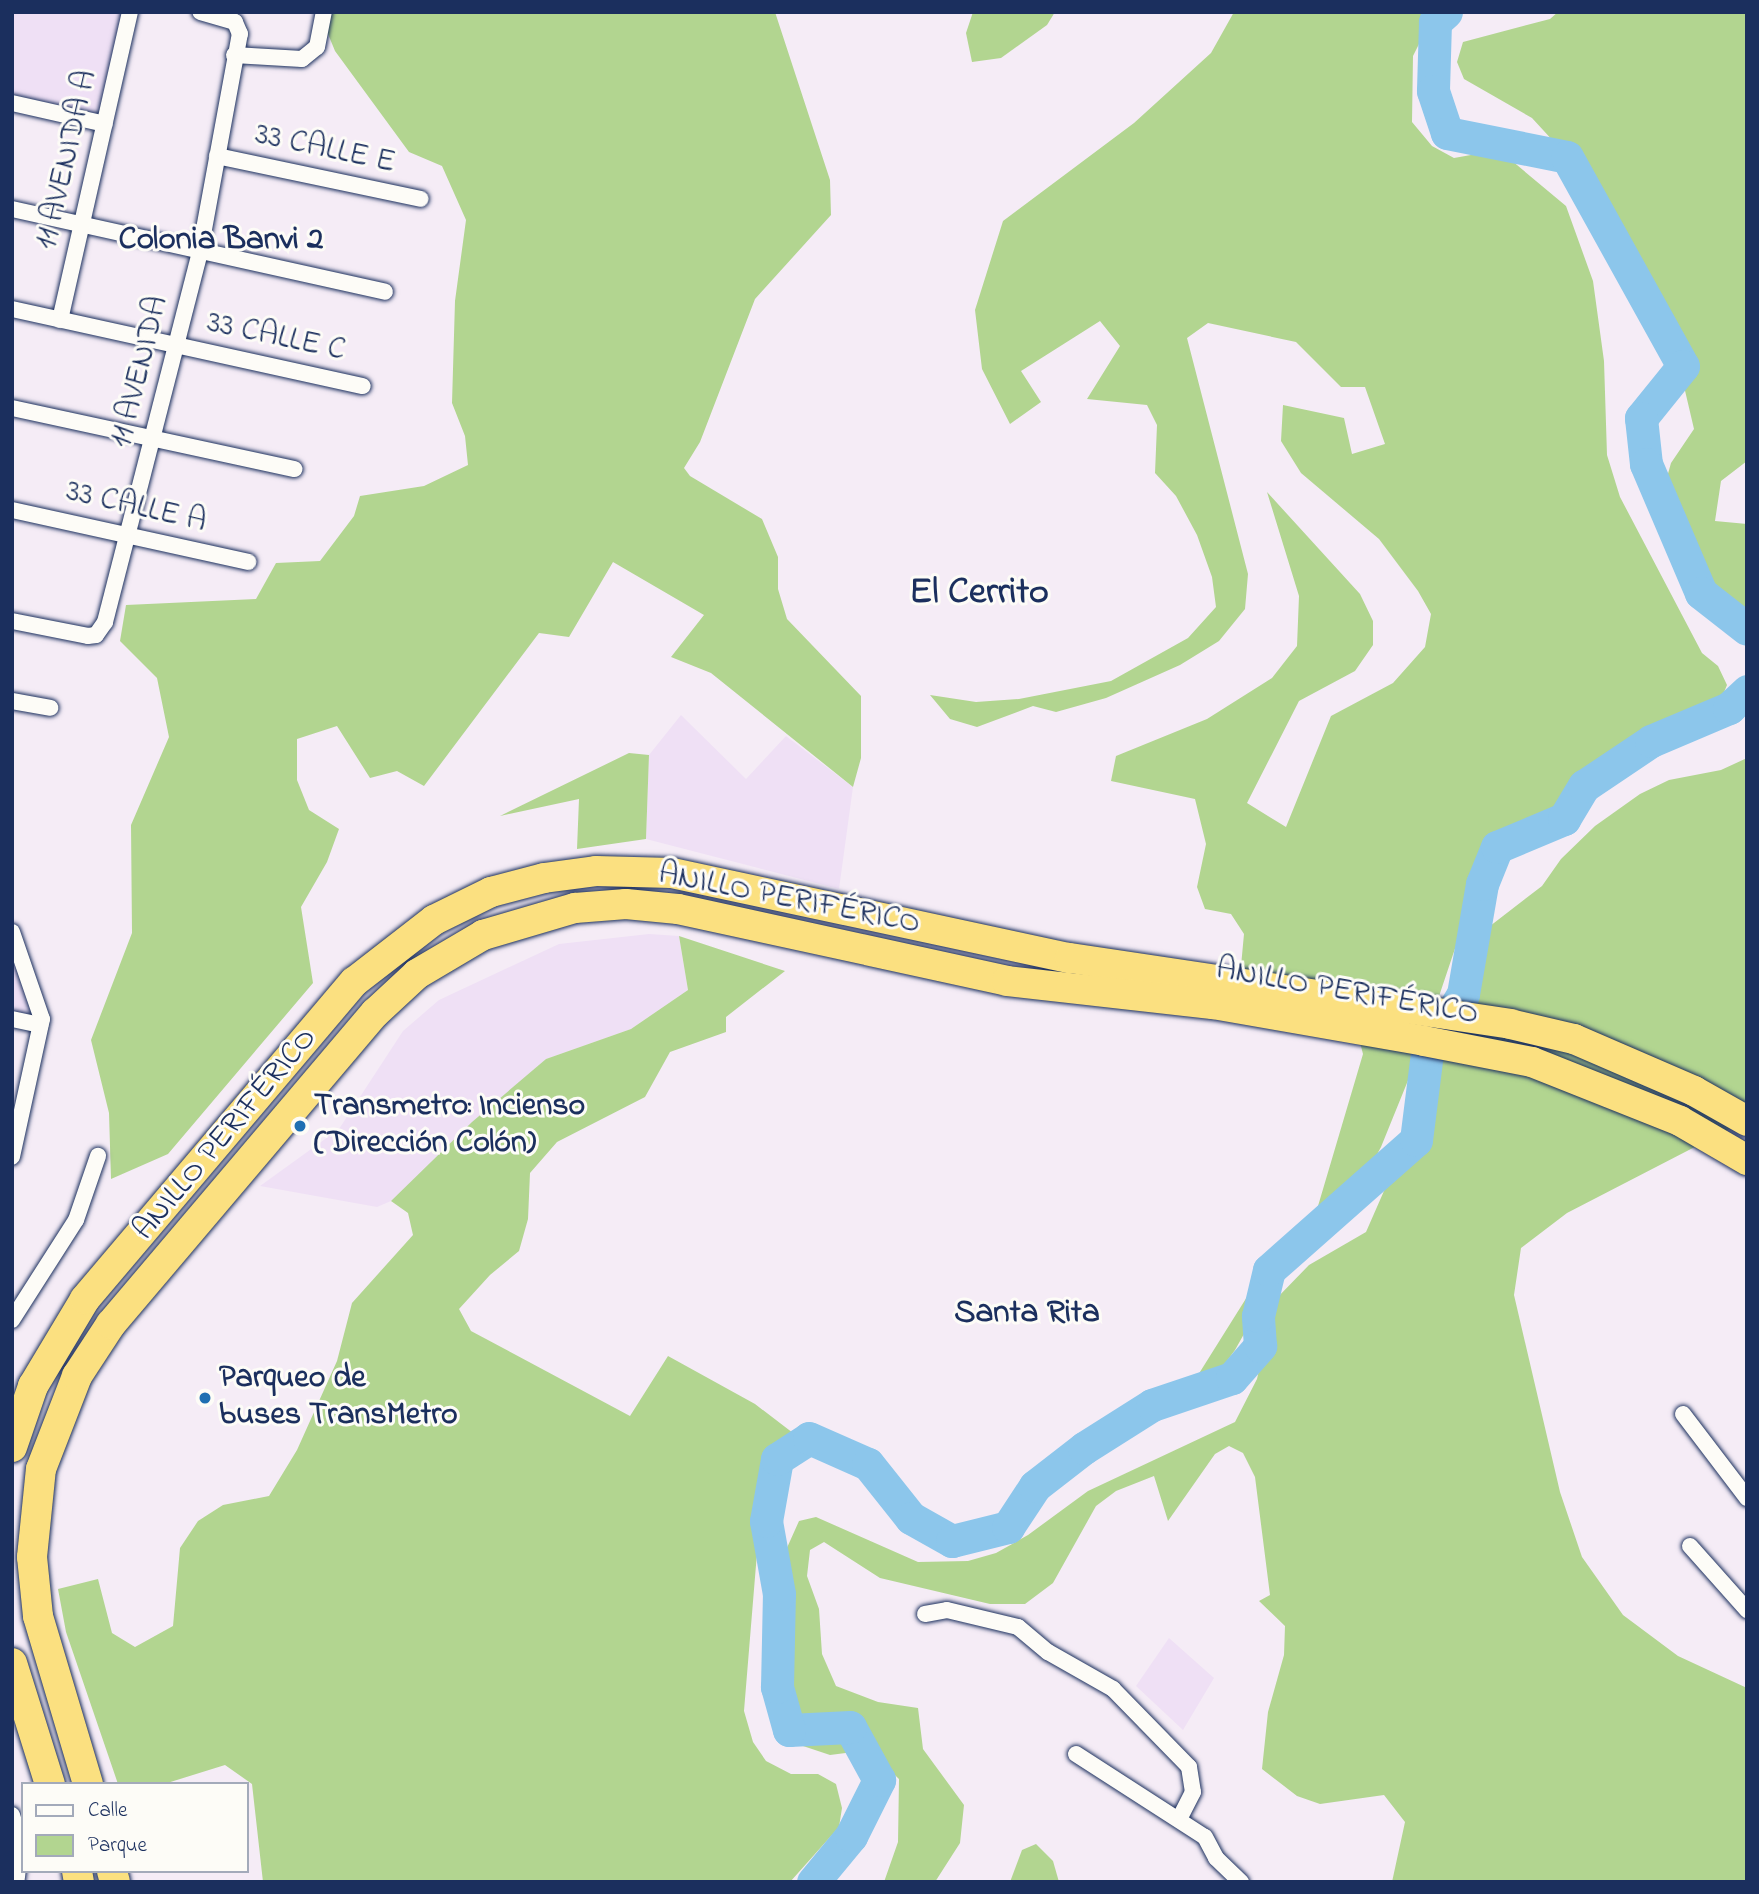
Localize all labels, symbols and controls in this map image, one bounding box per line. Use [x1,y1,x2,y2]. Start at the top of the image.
street label: 11 AVENIDA A [29,67,107,253]
street label: 33 CALLE E [251,116,399,184]
district label: Colonia Banvi 2 [119,221,323,261]
street label: 11 AVENIDA [104,292,178,452]
street label: 33 CALLE C [203,305,349,371]
street label: 33 CALLE A [62,473,210,543]
district label: El Cerrito [909,571,1049,617]
street label: ANILLO PERIFÉRICO [655,856,923,944]
street label: ANILLO PERIFÉRICO [1213,951,1481,1035]
street label: ANILLO PERIFÉRICO [126,1021,326,1249]
place label: Transmetro: Incienso (Dirección Colón) [314,1089,585,1164]
marker: Transmetro: Incienso (Dirección Colón) [292,1118,308,1134]
district label: Santa Rita [954,1294,1100,1334]
place label: Parqueo de buses TransMetro [219,1361,458,1436]
marker: Parqueo de buses TransMetro [197,1390,213,1406]
legend [21,1782,248,1873]
text: Calle [88,1796,127,1826]
text: Parque [88,1831,147,1861]

